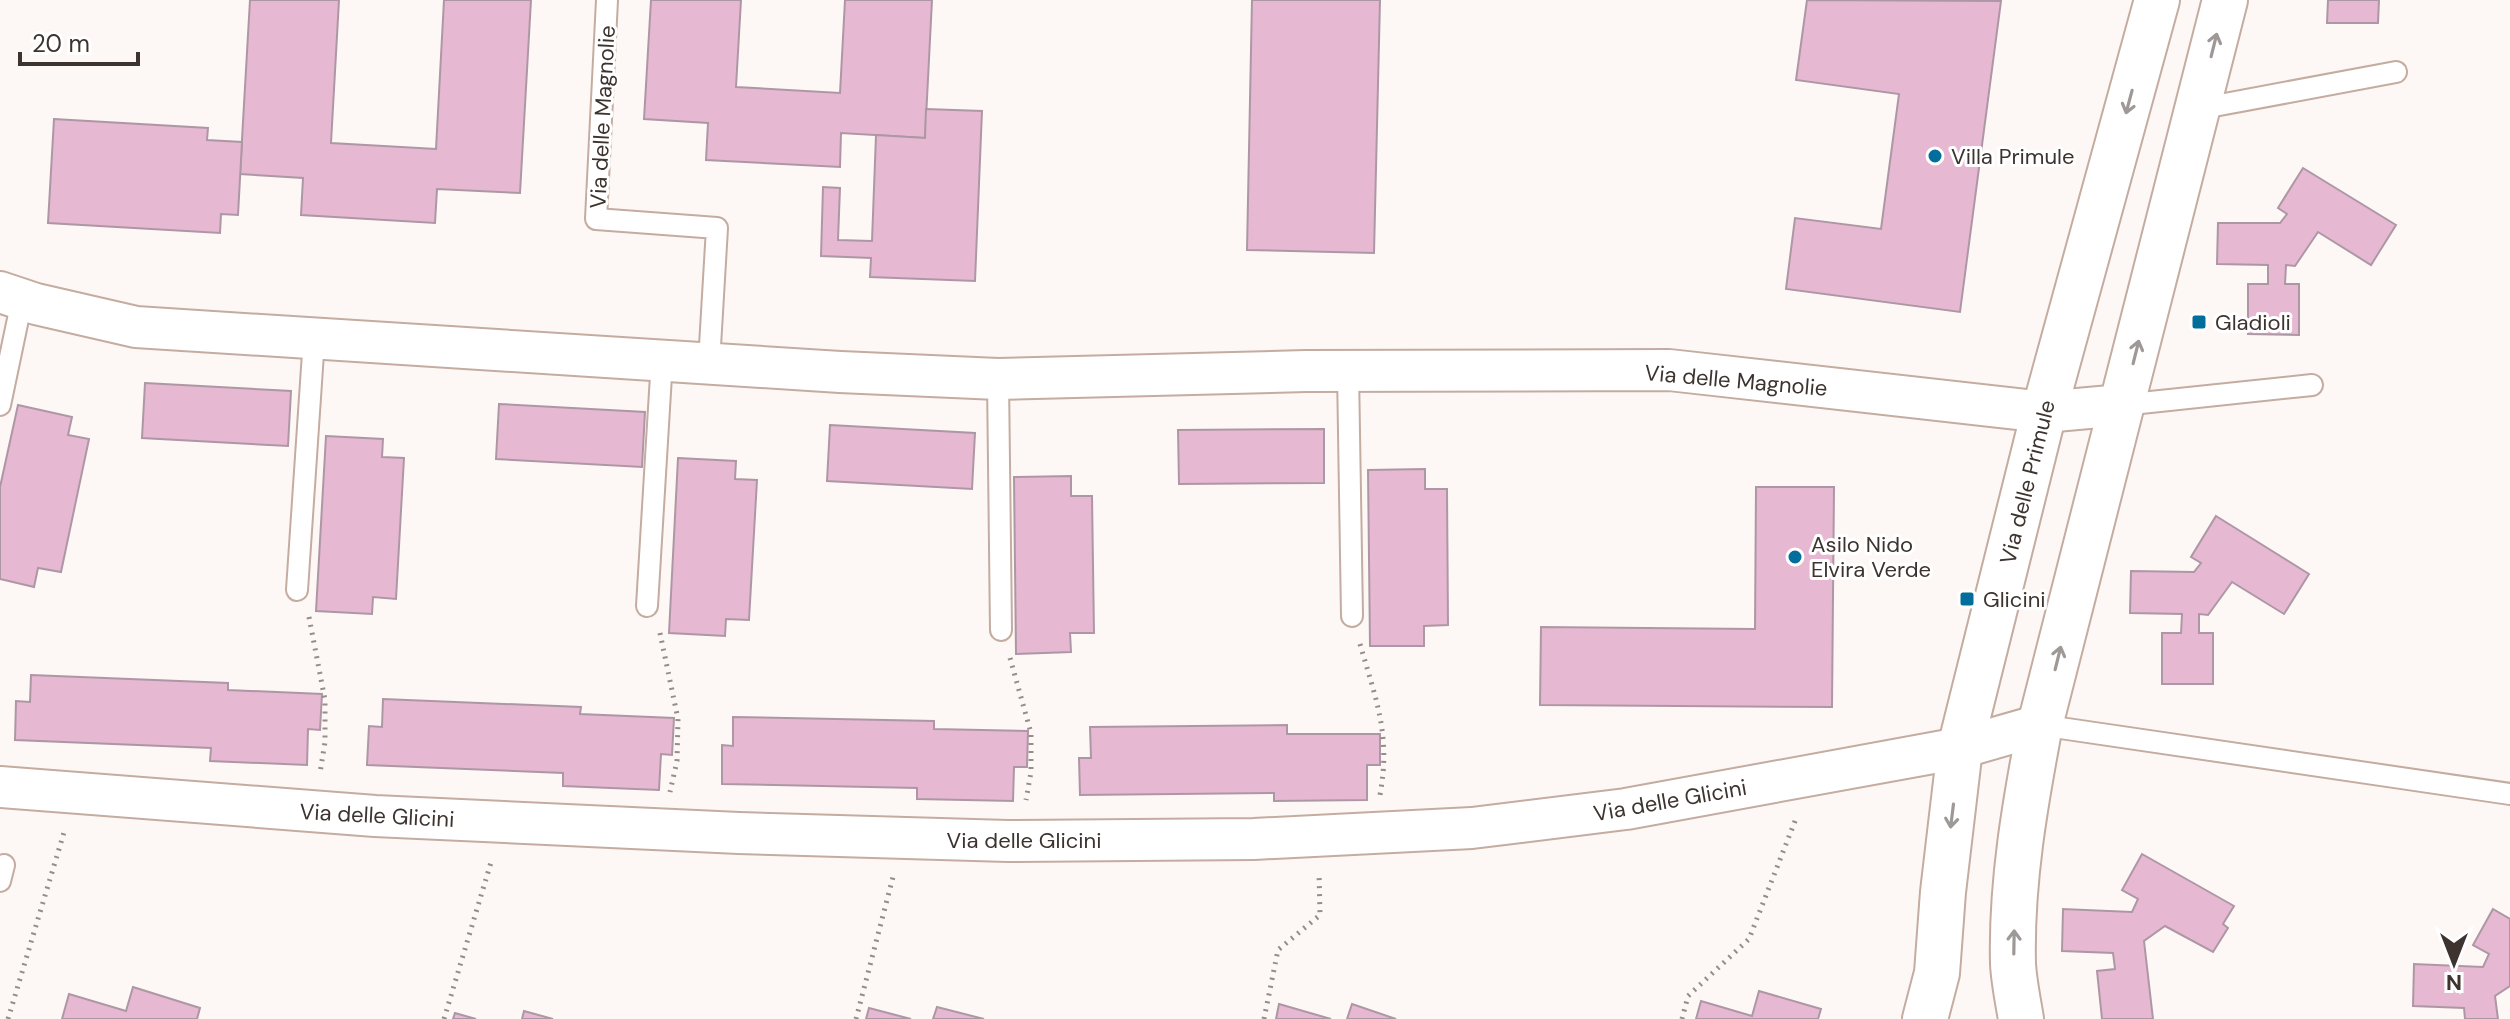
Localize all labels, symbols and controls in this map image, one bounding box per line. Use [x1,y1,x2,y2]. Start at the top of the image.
scale bar [20,16,138,66]
street label: Via delle Magnolie [583,25,622,209]
text: 20 m [32,28,90,59]
one-way arrow [2207,33,2222,59]
one-way arrow [2121,89,2136,115]
place label: Villa Primule [1951,142,2074,171]
marker: Villa Primule [1926,147,1944,165]
place label: Gladioli [2215,308,2291,337]
marker: Gladioli [2190,313,2208,331]
one-way arrow [2129,339,2144,365]
street label: Via delle Magnolie [1643,358,1829,403]
street label: Via delle Primule [1993,397,2062,567]
place label: Asilo Nido Elvira Verde [1811,530,1931,584]
marker: Asilo Nido Elvira Verde [1786,548,1804,566]
place label: Glicini [1983,585,2046,614]
marker: Glicini [1958,590,1976,608]
one-way arrow [2051,645,2066,671]
street label: Via delle Glicini [1591,773,1749,828]
street label: Via delle Glicini [299,797,455,834]
one-way arrow [1944,803,1959,828]
street label: Via delle Glicini [947,826,1101,855]
north arrow [2414,923,2494,1003]
one-way arrow [2006,929,2022,956]
text: N [2446,968,2462,997]

